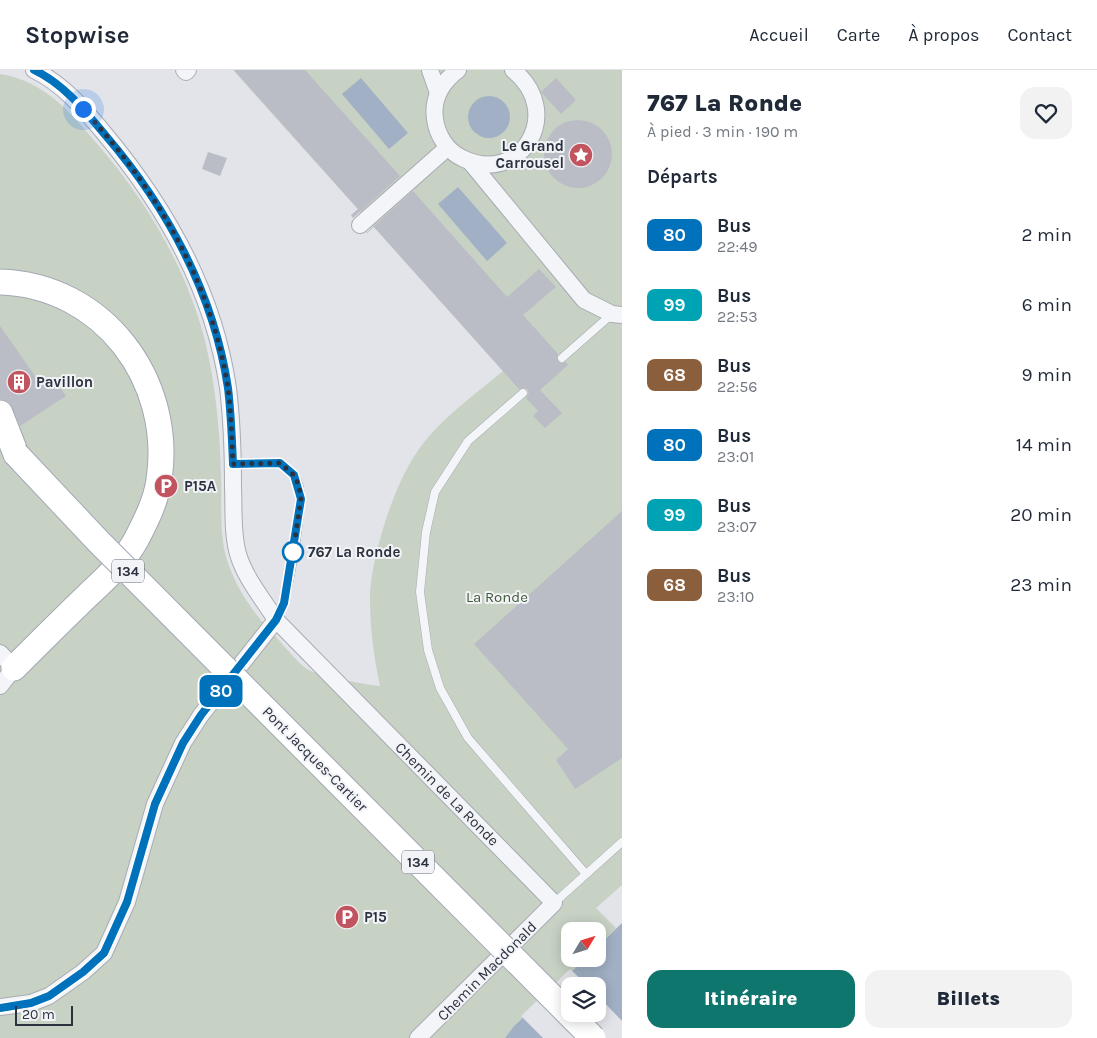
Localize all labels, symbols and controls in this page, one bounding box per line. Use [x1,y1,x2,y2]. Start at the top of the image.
text: Stopwise [25,21,129,49]
text: Accueil [749,24,809,46]
text: Carte [837,24,880,46]
text: À propos [908,24,980,46]
text: Contact [1008,24,1072,46]
button: heart [1020,87,1072,139]
text: 767 La Ronde [647,89,802,117]
your location [71,97,96,122]
text: À pied · 3 min · 190 m [647,122,798,141]
place label: Le Grand Carrousel [496,137,564,172]
place icon: Le Grand Carrousel [568,142,594,168]
text: Départs [647,166,718,188]
text: Bus [717,215,751,237]
text: 80 [663,224,686,246]
text: 2 min [1022,224,1072,246]
text: 22:49 [717,237,757,256]
text: Bus [717,285,751,307]
text: 99 [664,294,685,316]
text: 6 min [1022,294,1072,316]
text: 22:53 [717,307,758,326]
text: Bus [717,355,751,377]
text: 68 [663,364,686,386]
text: 9 min [1022,364,1072,386]
building icon: Pavillon [6,369,32,395]
place label: Pavillon [36,373,93,391]
text: 22:56 [717,377,757,396]
text: Bus [717,425,751,447]
text: 80 [663,434,686,456]
text: 14 min [1016,434,1072,456]
text: 23:01 [717,447,754,466]
parking icon: P15A [153,473,179,499]
place label: P15A [184,477,217,495]
text: Bus [717,495,751,517]
text: 99 [664,504,685,526]
text: 20 min [1010,504,1072,526]
text: 23:07 [717,517,756,536]
marker: 767 La Ronde [282,541,304,563]
place label: 767 La Ronde [308,543,401,561]
road number: 134 [112,560,144,582]
text: Bus [717,565,751,587]
text: 68 [663,574,686,596]
text: 23 min [1010,574,1072,596]
text: 23:10 [717,587,754,606]
park label: La Ronde [466,588,528,606]
line badge: 80 [198,675,244,707]
text: 80 [209,680,233,702]
street label: Pont Jacques-Cartier [259,703,372,816]
street label: Chemin de La Ronde [391,738,503,850]
road number: 134 [402,850,434,874]
parking icon: P15 [334,904,360,930]
place label: P15 [364,908,387,926]
street label: Chemin Macdonald [434,918,540,1024]
north arrow [561,922,606,968]
map controls [561,922,606,1022]
button: Itinéraire [647,970,855,1028]
button: Billets [865,970,1072,1028]
button: layers [561,977,606,1022]
scale bar [15,1003,72,1026]
text: 20 m [22,1006,55,1023]

